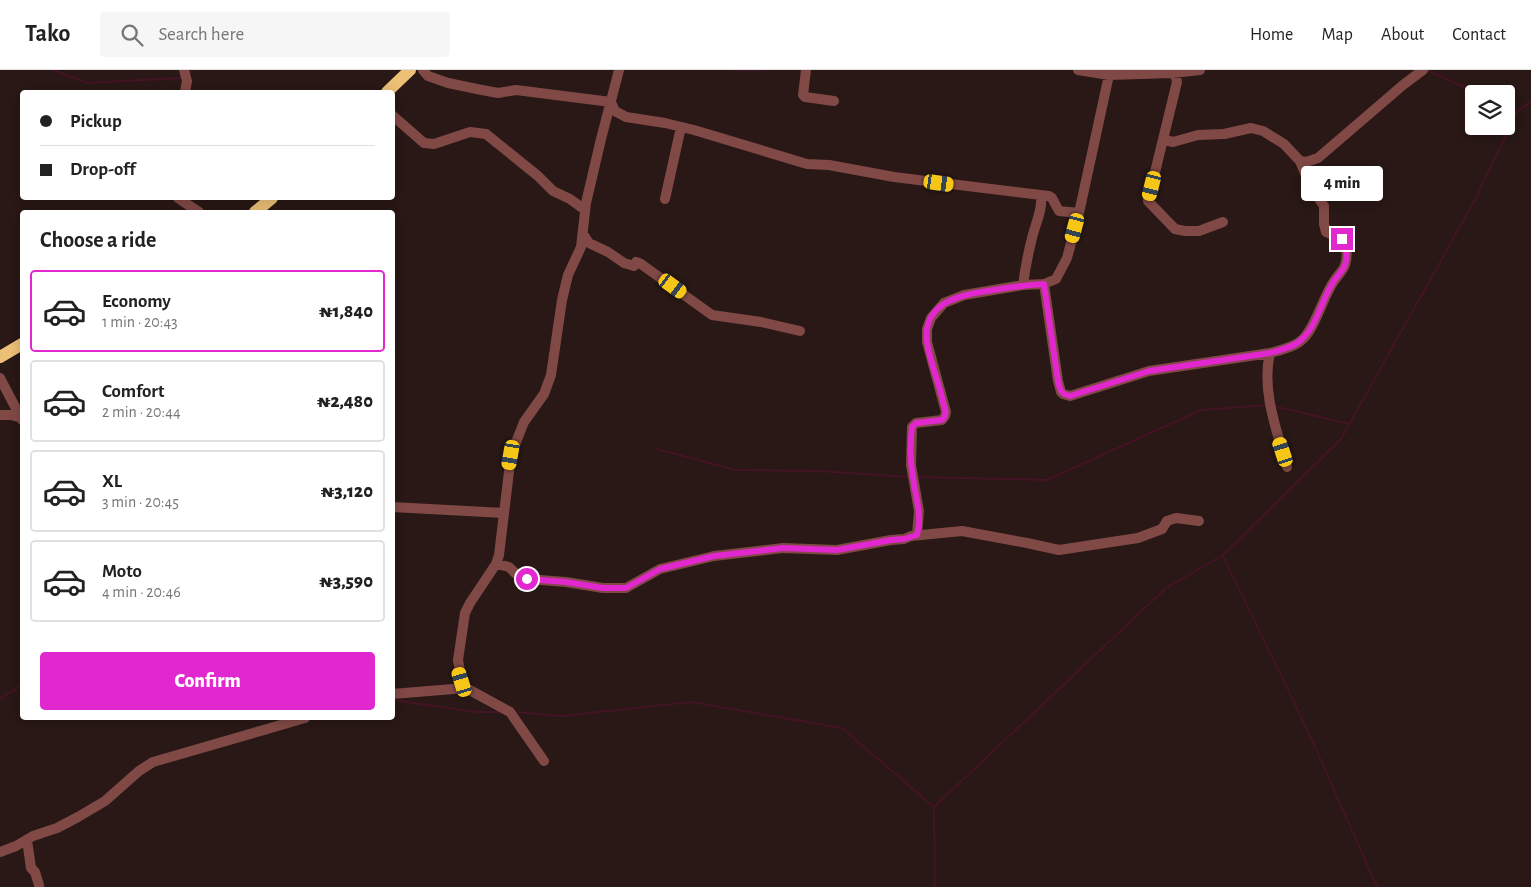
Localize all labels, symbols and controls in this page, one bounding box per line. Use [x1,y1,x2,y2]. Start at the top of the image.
search box [100,12,450,57]
icon: search [118,21,146,49]
text: Tako [25,22,70,46]
text: Search here [158,25,244,44]
text: Home [1250,26,1293,44]
text: Map [1321,26,1353,44]
text: About [1381,26,1424,44]
text: Contact [1452,26,1506,44]
map controls [1465,85,1515,135]
button: layers [1465,85,1515,135]
text: Pickup [70,112,122,131]
text: Drop-off [70,160,135,179]
callout: 4 min [1301,166,1383,202]
car [1141,170,1162,202]
car [923,173,954,193]
text: 4 min [1324,175,1360,191]
car [1063,212,1086,244]
route end [1331,228,1353,250]
text: Choose a ride [40,229,156,251]
car [656,271,689,301]
icon: car [42,289,87,334]
text: Economy [102,292,171,311]
text: ₦1,840 [319,302,373,321]
text: 1 min · 20:43 [102,314,178,330]
icon: car [42,379,87,424]
text: Comfort [102,382,164,401]
text: ₦2,480 [317,392,373,411]
text: 2 min · 20:44 [102,404,181,420]
car [1271,435,1294,469]
car [501,439,520,471]
icon: car [42,469,87,514]
text: XL [102,472,122,491]
text: ₦3,120 [321,482,373,501]
text: 3 min · 20:45 [102,494,179,510]
icon: car [42,559,87,604]
text: Moto [102,562,142,581]
route start [516,568,538,590]
text: ₦3,590 [319,572,373,591]
text: 4 min · 20:46 [102,584,181,600]
button: Confirm [40,652,375,710]
car [450,665,473,699]

